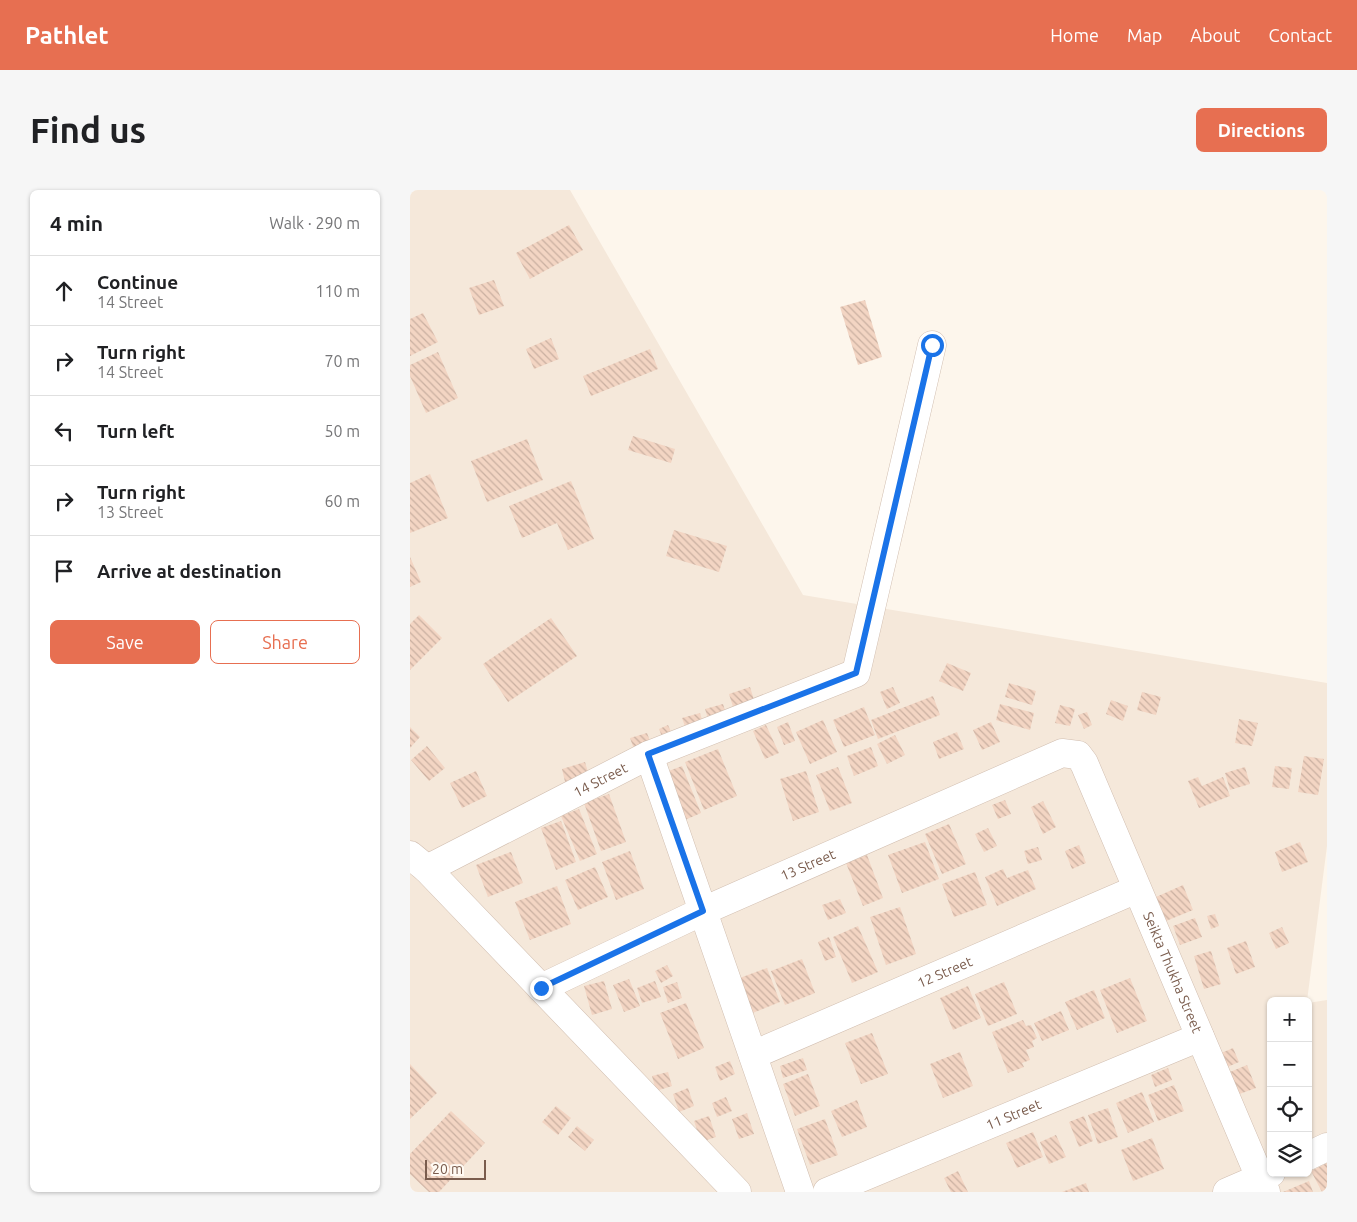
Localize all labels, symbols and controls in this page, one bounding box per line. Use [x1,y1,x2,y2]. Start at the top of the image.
text: Pathlet [25,22,109,49]
text: Home [1050,25,1099,45]
text: Map [1127,25,1162,45]
text: About [1190,25,1240,45]
text: Contact [1268,25,1332,45]
button: Directions [1196,108,1327,152]
text: Find us [30,110,146,150]
text: 4 min [50,211,103,235]
text: Walk · 290 m [269,214,360,232]
text: Continue [97,271,178,293]
icon: ahead [50,277,78,305]
text: 110 m [315,282,360,300]
text: 14 Street [97,293,163,311]
route start [921,334,944,357]
text: Turn right [97,341,185,363]
icon: right [50,347,78,375]
text: 70 m [324,352,360,370]
text: 14 Street [97,363,163,381]
icon: left [50,417,78,445]
text: Turn left [97,420,175,442]
text: 50 m [324,422,360,440]
text: Turn right [97,481,185,503]
icon: right [50,487,78,515]
text: 60 m [324,492,360,510]
text: 13 Street [97,503,163,521]
icon: arrive [50,557,78,585]
text: Arrive at destination [97,560,282,582]
button: Save [50,620,200,664]
button: Share [210,620,360,664]
street label: 14 Street [571,759,630,800]
street label: 13 Street [778,846,838,884]
street label: Seikta Thukha Street [1140,909,1206,1036]
street label: 12 Street [915,953,975,991]
route end [530,977,553,1000]
map controls [1267,997,1312,1177]
button: + [1267,997,1312,1042]
button: − [1267,1042,1312,1087]
button: locate [1267,1087,1312,1132]
street label: 11 Street [984,1096,1044,1133]
button: layers [1267,1132,1312,1177]
scale bar [425,1157,486,1180]
text: 20 m [432,1161,463,1177]

